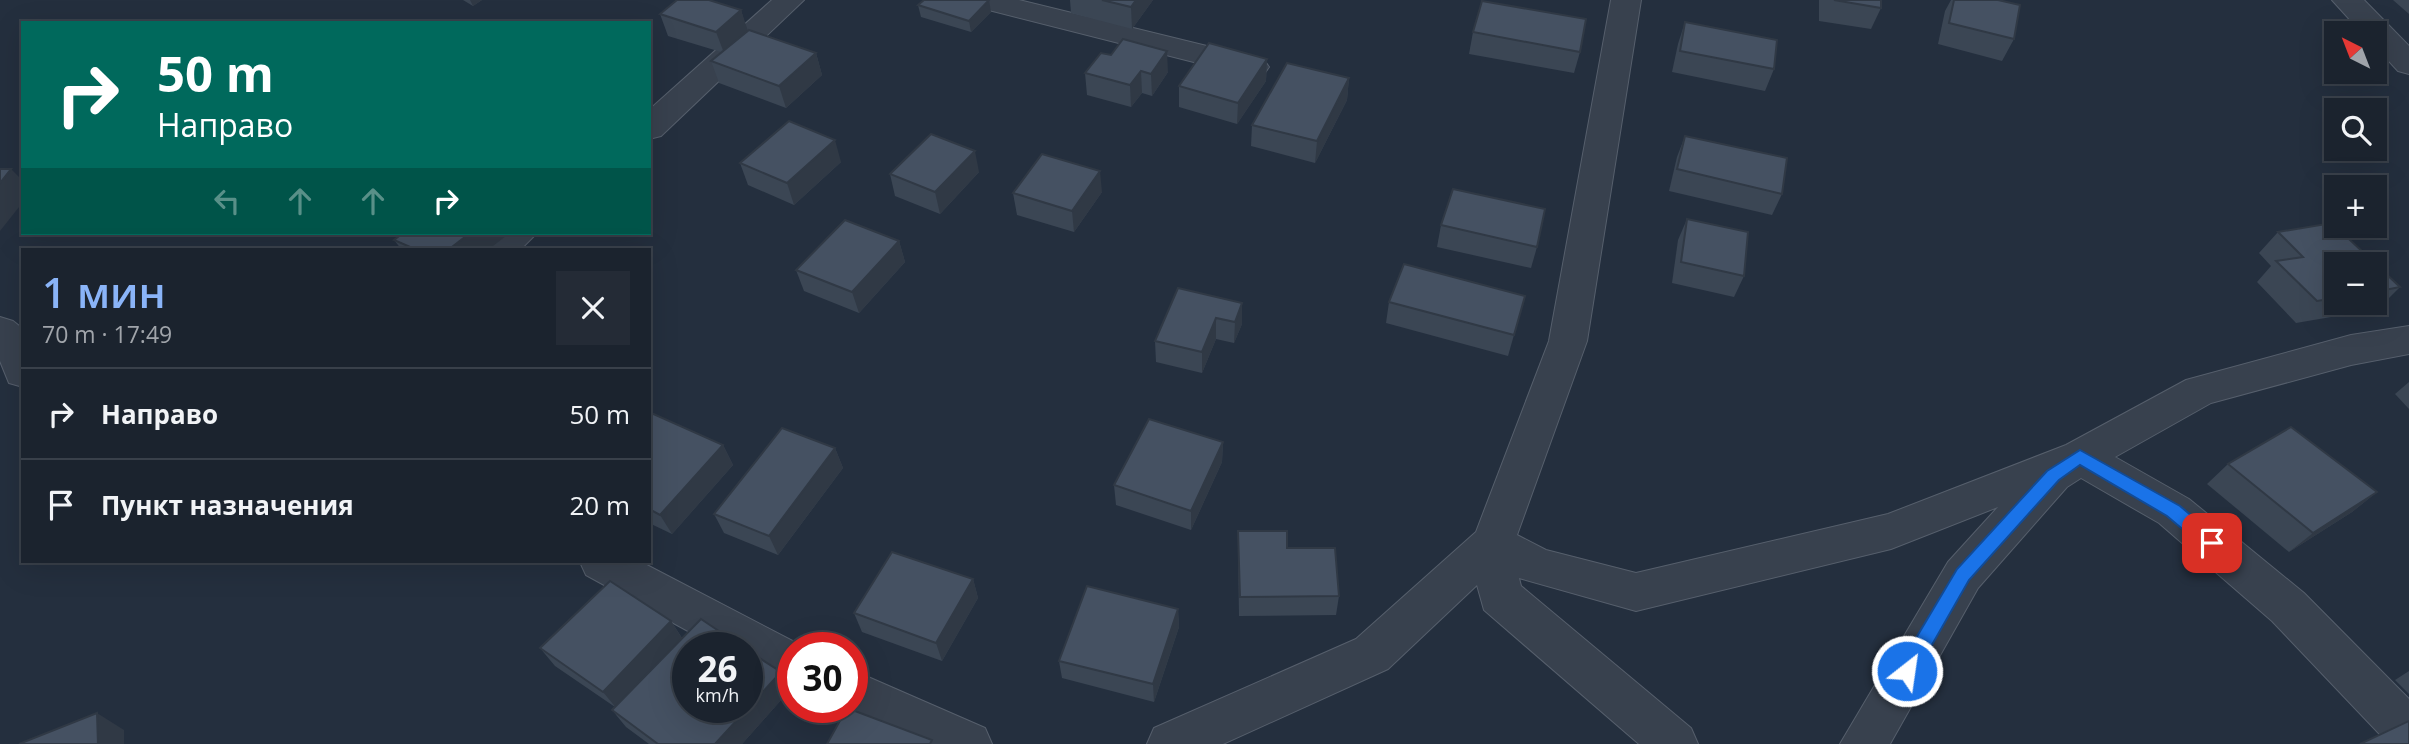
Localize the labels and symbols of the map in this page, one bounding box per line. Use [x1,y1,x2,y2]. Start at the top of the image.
north arrow [2324,21,2387,84]
pin [2182,513,2242,573]
speed limit sign: 30 [777,632,868,723]
position arrow [1870,634,1944,708]

